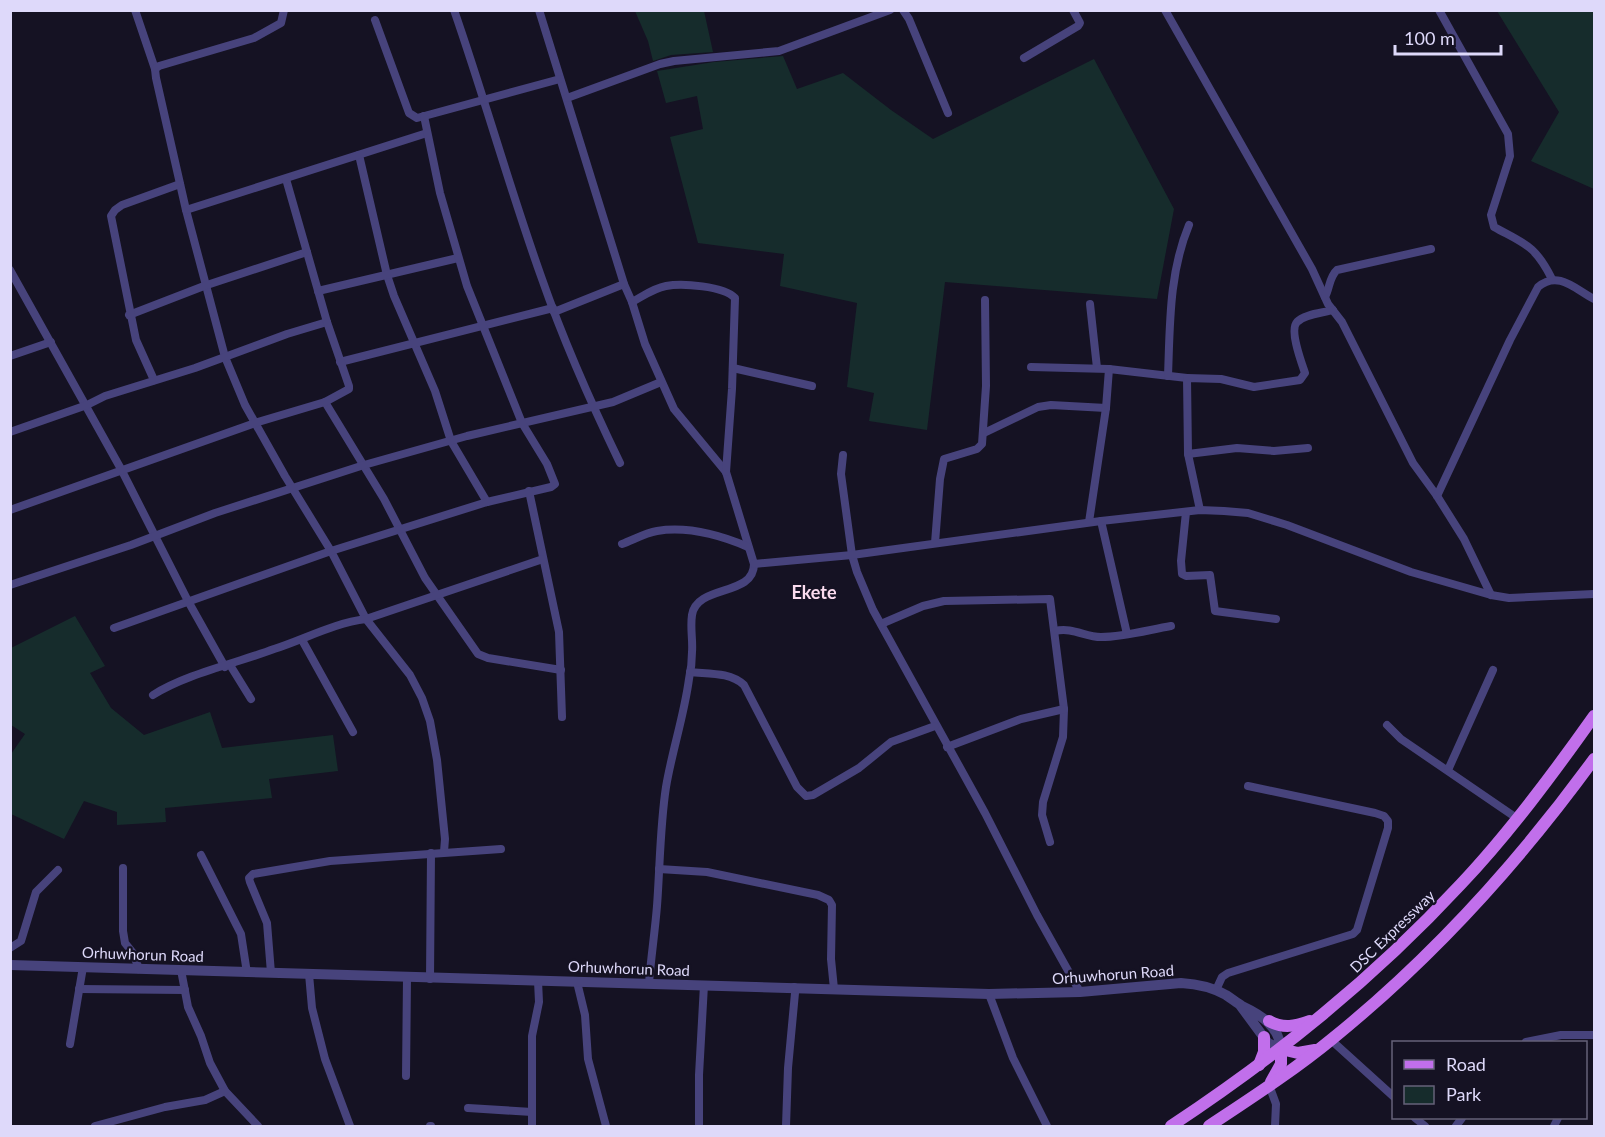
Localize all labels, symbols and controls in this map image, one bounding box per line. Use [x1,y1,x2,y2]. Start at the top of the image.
scale bar [1395,18,1502,56]
text: 100 m [1404,27,1455,49]
district label: Ekete [791,581,837,603]
street label: DSC Expressway [1346,886,1438,976]
street label: Orhuwhorun Road [82,943,204,965]
street label: Orhuwhorun Road [568,957,690,979]
street label: Orhuwhorun Road [1052,961,1174,987]
legend [1392,1041,1587,1119]
text: Road [1446,1053,1486,1075]
text: Park [1446,1083,1482,1105]

